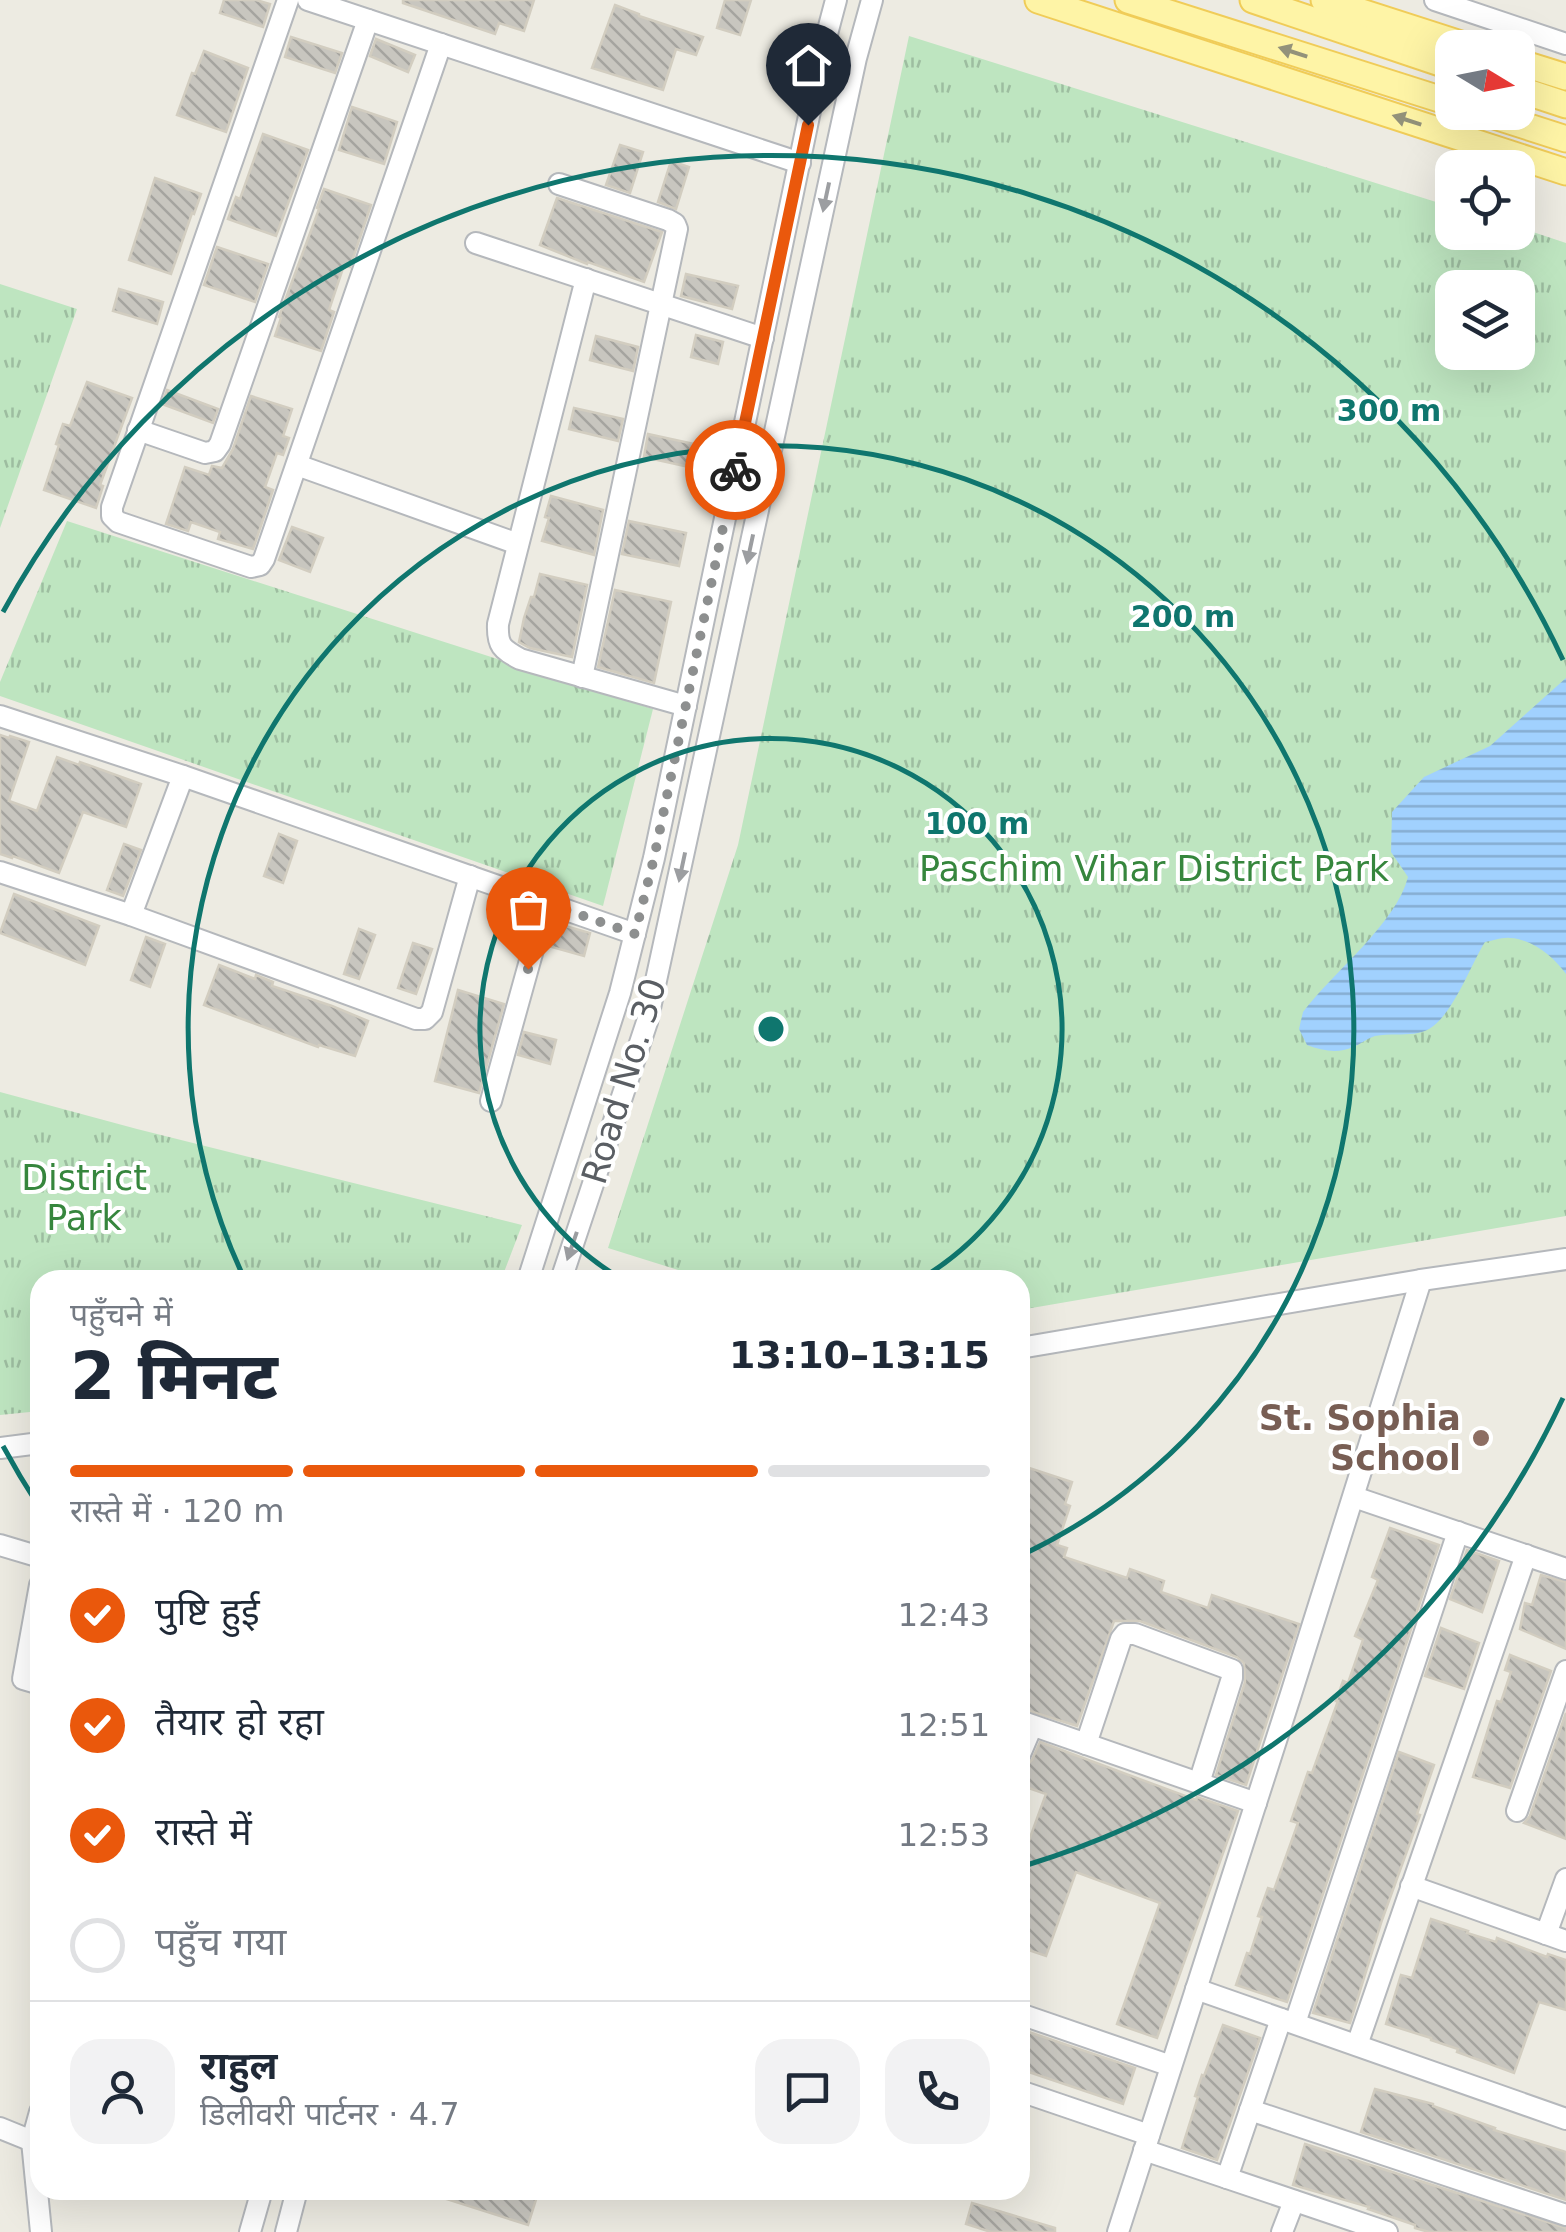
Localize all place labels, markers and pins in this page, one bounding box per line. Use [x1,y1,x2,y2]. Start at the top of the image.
pin [766,23,851,126]
pin [486,867,571,970]
centre of rings [753,1011,789,1047]
place label: St. Sophia School [1259,1398,1461,1478]
marker: St. Sophia School [1470,1427,1492,1449]

